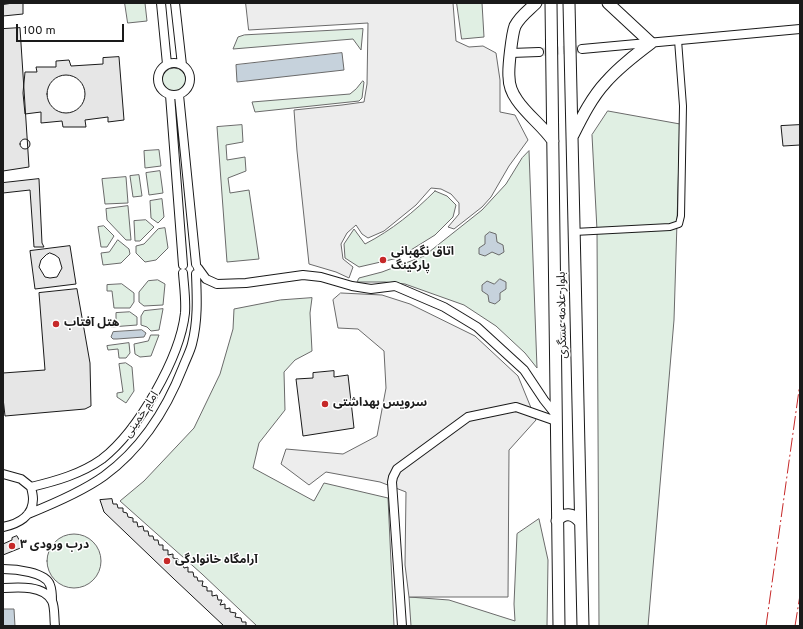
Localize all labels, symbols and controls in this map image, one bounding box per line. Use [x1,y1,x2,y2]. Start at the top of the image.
scale bar [18,16,126,42]
text: 100 m [23,23,56,39]
place label: اتاق نگهبانی پارکینگ [391,246,454,274]
marker: اتاق نگهبانی پارکینگ [378,255,388,265]
street label: بلوار علامه عسگری [555,271,571,359]
place label: هتل آفتاب [64,317,119,331]
marker: هتل آفتاب [51,319,61,329]
street label: امام خمینی [121,389,163,441]
place label: سرویس بهداشتی [333,397,427,411]
marker: سرویس بهداشتی [320,399,330,409]
place label: درب ورودی ۳ [20,539,89,553]
marker: درب ورودی ۳ [7,541,17,551]
place label: آرامگاه خانوادگی [175,554,258,568]
marker: آرامگاه خانوادگی [162,556,172,566]

